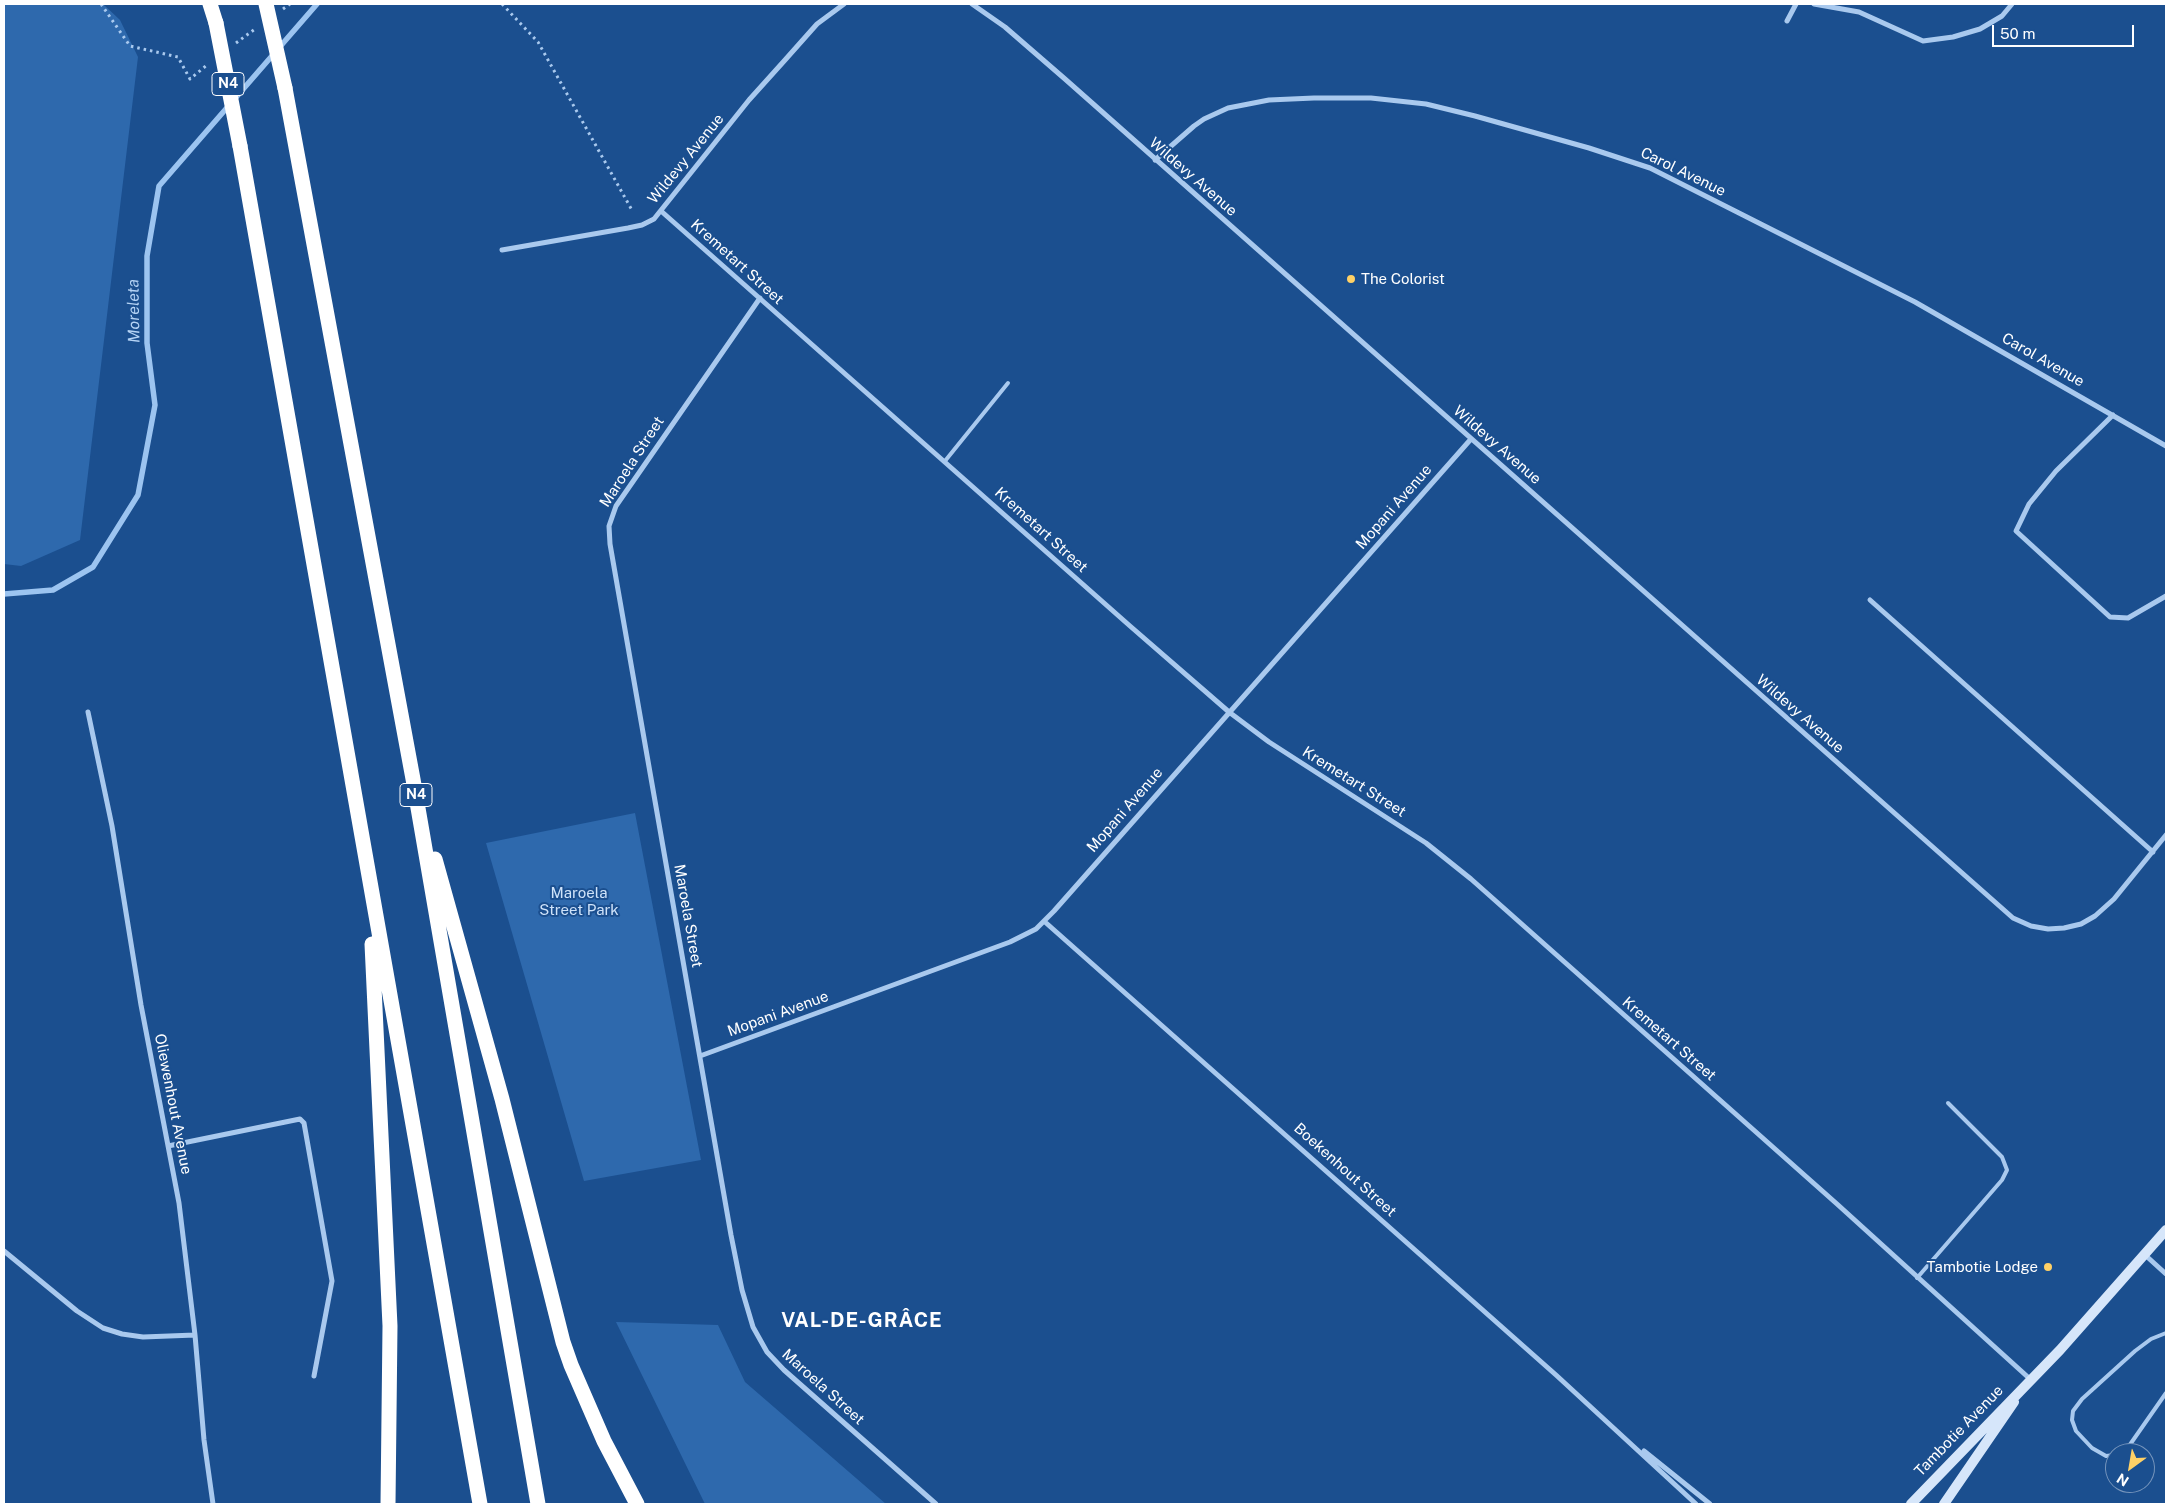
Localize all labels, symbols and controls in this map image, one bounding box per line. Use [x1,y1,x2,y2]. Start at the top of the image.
scale bar [1995,15,2138,47]
text: 50 m [2000,25,2035,42]
road number: N4 [212,72,244,96]
street label: Wildevy Avenue [644,110,728,208]
street label: Wildevy Avenue [1145,134,1241,220]
street label: Carol Avenue [1638,144,1728,200]
street label: Kremetart Street [687,216,787,308]
place label: The Colorist [1361,270,1445,288]
marker: The Colorist [1345,273,1357,285]
water label: Moreleta [124,279,144,343]
street label: Carol Avenue [1998,329,2088,391]
street label: Wildevy Avenue [1449,402,1545,488]
street label: Maroela Street [596,413,668,511]
street label: Mopani Avenue [1352,461,1436,553]
street label: Kremetart Street [991,484,1091,576]
street label: Wildevy Avenue [1752,671,1848,757]
street label: Kremetart Street [1299,743,1409,821]
street label: Mopani Avenue [1083,764,1167,856]
road number: N4 [400,784,432,806]
street label: Maroela Street [670,863,706,969]
park label: Maroela Street Park [539,884,619,919]
street label: Mopani Avenue [725,987,831,1041]
street label: Kremetart Street [1618,993,1720,1085]
street label: Oliewenhout Avenue [151,1032,195,1176]
street label: Boekenhout Street [1290,1119,1400,1221]
place label: Tambotie Lodge [1927,1258,2038,1276]
marker: Tambotie Lodge [2042,1261,2054,1273]
district label: VAL-DE-GRÂCE [780,1309,944,1333]
street label: Maroela Street [778,1345,868,1429]
street label: Tambotie Avenue [1911,1382,2007,1480]
north arrow [2105,1443,2155,1493]
text: N [2114,1470,2131,1490]

